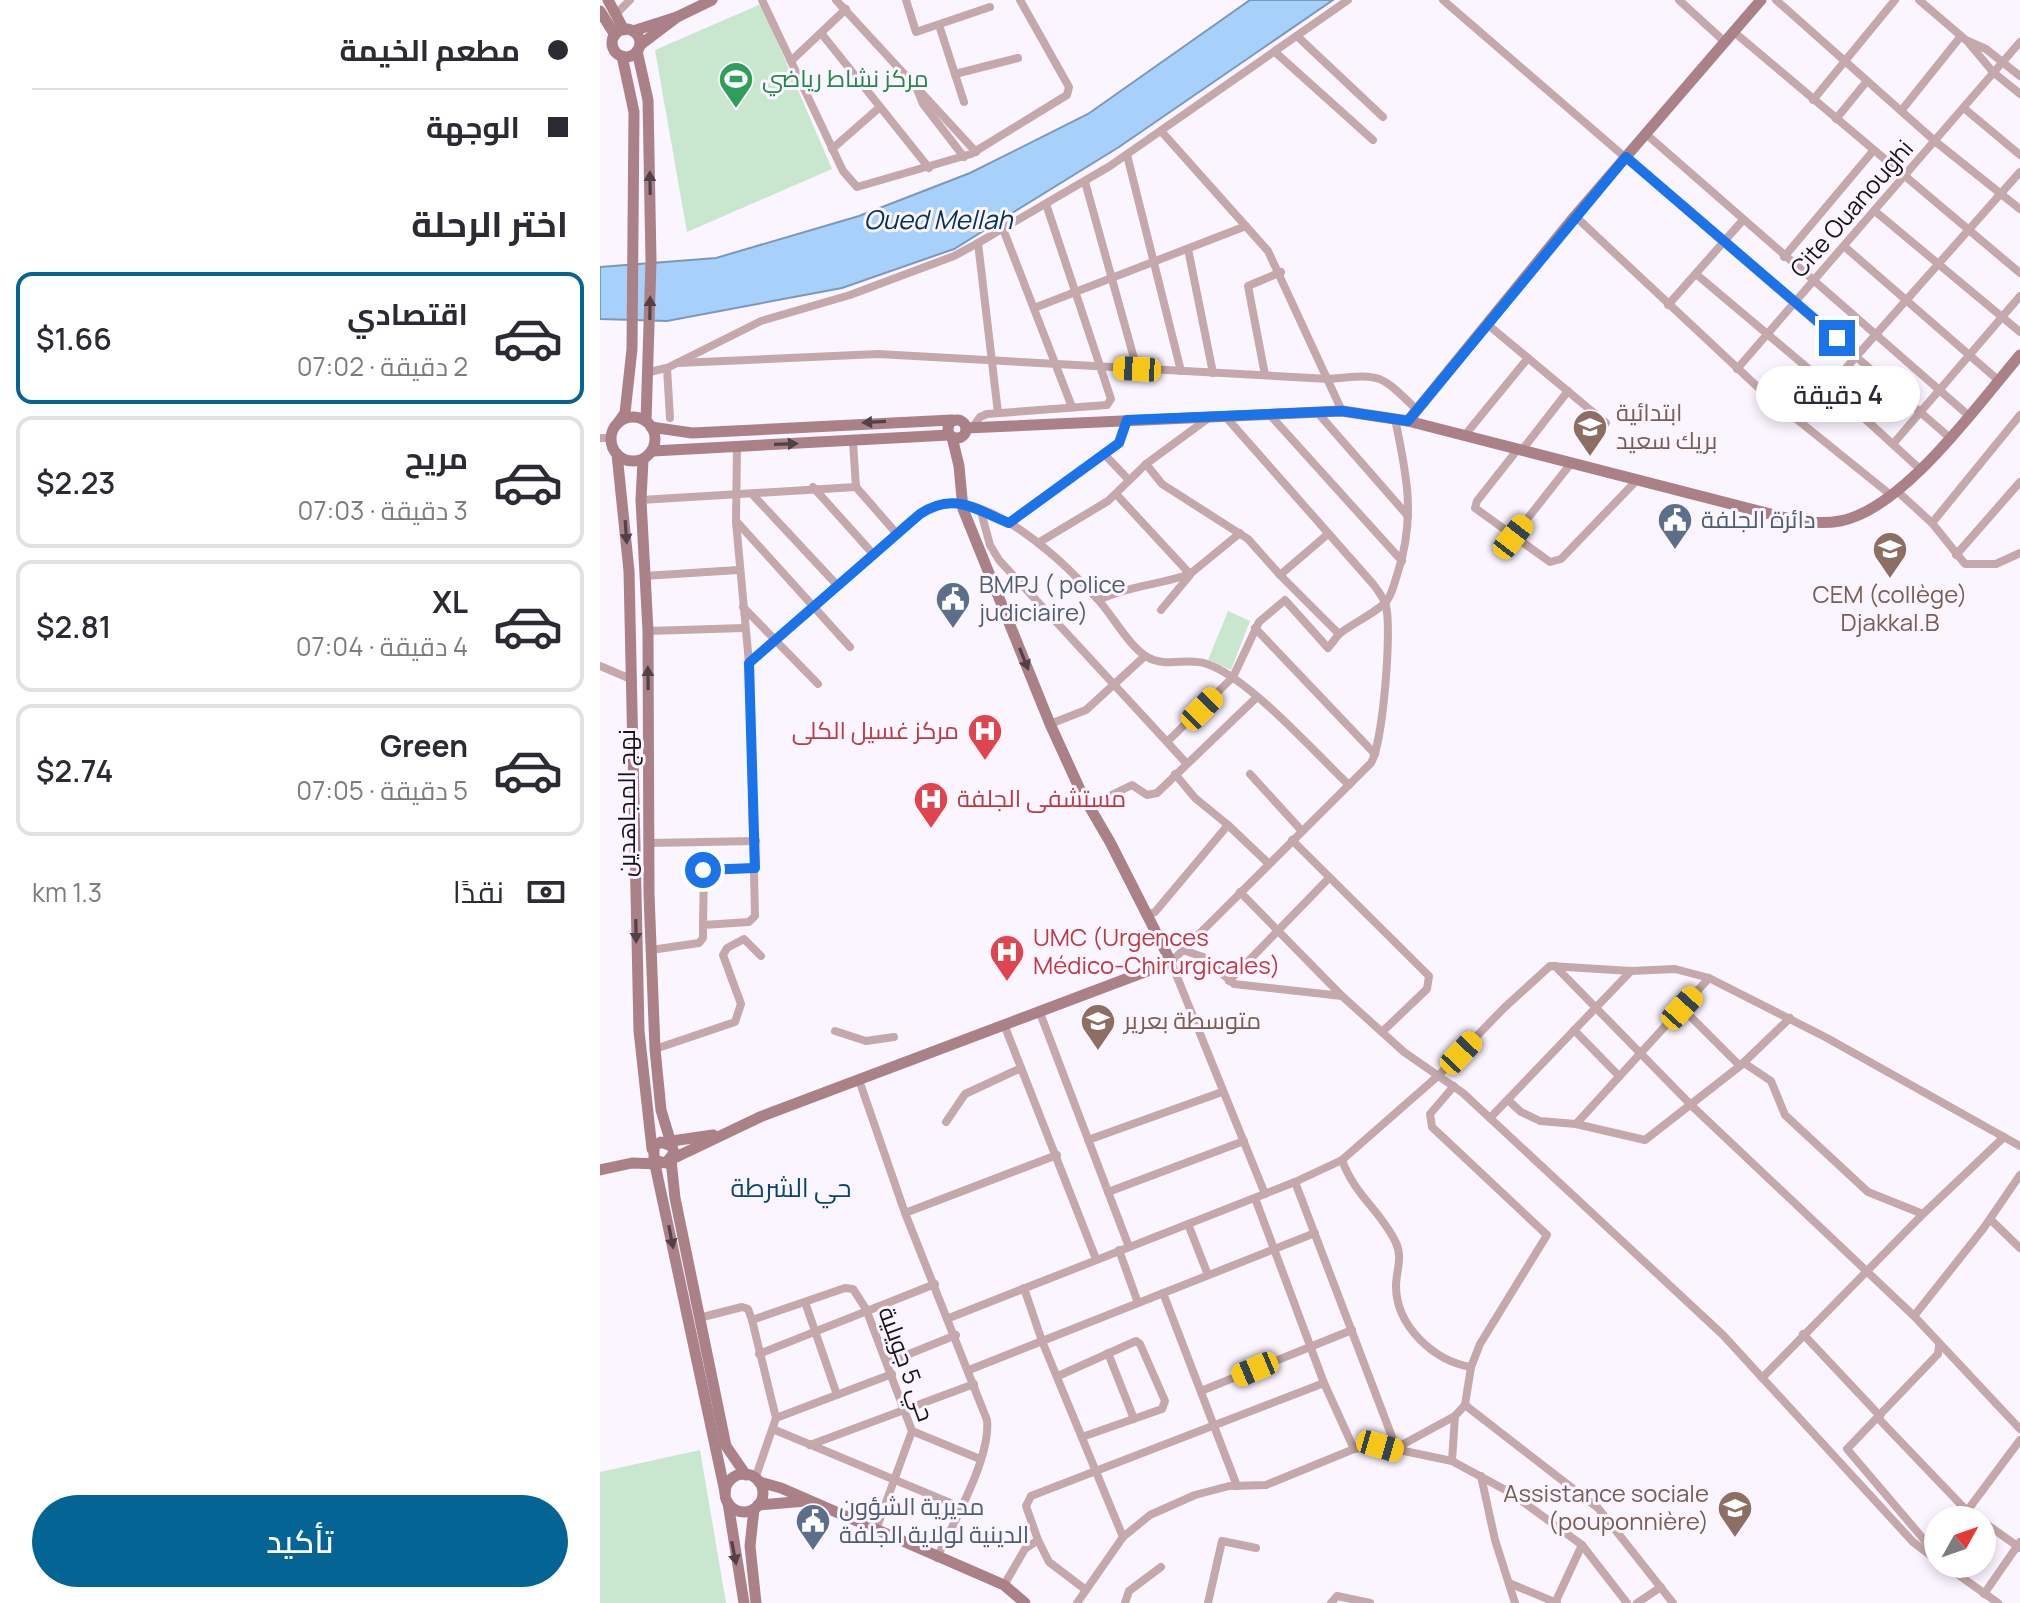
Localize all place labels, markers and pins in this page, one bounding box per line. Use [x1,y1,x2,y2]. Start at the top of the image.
sports icon: مركز نشاط رياضي [717,60,755,110]
place label: مركز نشاط رياضي [762,61,929,97]
place label: ابتدائية بريك سعيد [1616,395,1717,456]
school or university icon: ابتدائية بريك سعيد [1571,408,1609,458]
public building icon: دائرة الجلفة [1656,501,1694,551]
place label: دائرة الجلفة [1701,502,1816,535]
school or university icon: CEM (collège) Djakkal.B [1871,530,1909,580]
place label: BMPJ ( police judiciaire) [978,567,1126,628]
place label: CEM (collège) Djakkal.B [1813,577,1967,638]
public building icon: BMPJ ( police judiciaire) [934,580,972,630]
hospital icon: مركز غسيل الكلى [966,712,1004,762]
place label: مركز غسيل الكلى [792,713,959,746]
hospital icon: مستشفى الجلفة [912,780,950,830]
place label: مستشفى الجلفة [957,781,1126,814]
place label: UMC (Urgences Médico-Chirurgicales) [1033,920,1281,981]
hospital icon: UMC (Urgences Médico-Chirurgicales) [988,933,1026,983]
school or university icon: متوسطة بعرير [1079,1002,1117,1052]
place label: متوسطة بعرير [1122,1003,1261,1036]
place label: Assistance sociale (pouponnière) [1503,1476,1709,1537]
place label: مديرية الشؤون الدينية لولاية الجلفة [839,1489,1029,1550]
school or university icon: Assistance sociale (pouponnière) [1716,1489,1754,1539]
public building icon: مديرية الشؤون الدينية لولاية الجلفة [794,1502,832,1552]

